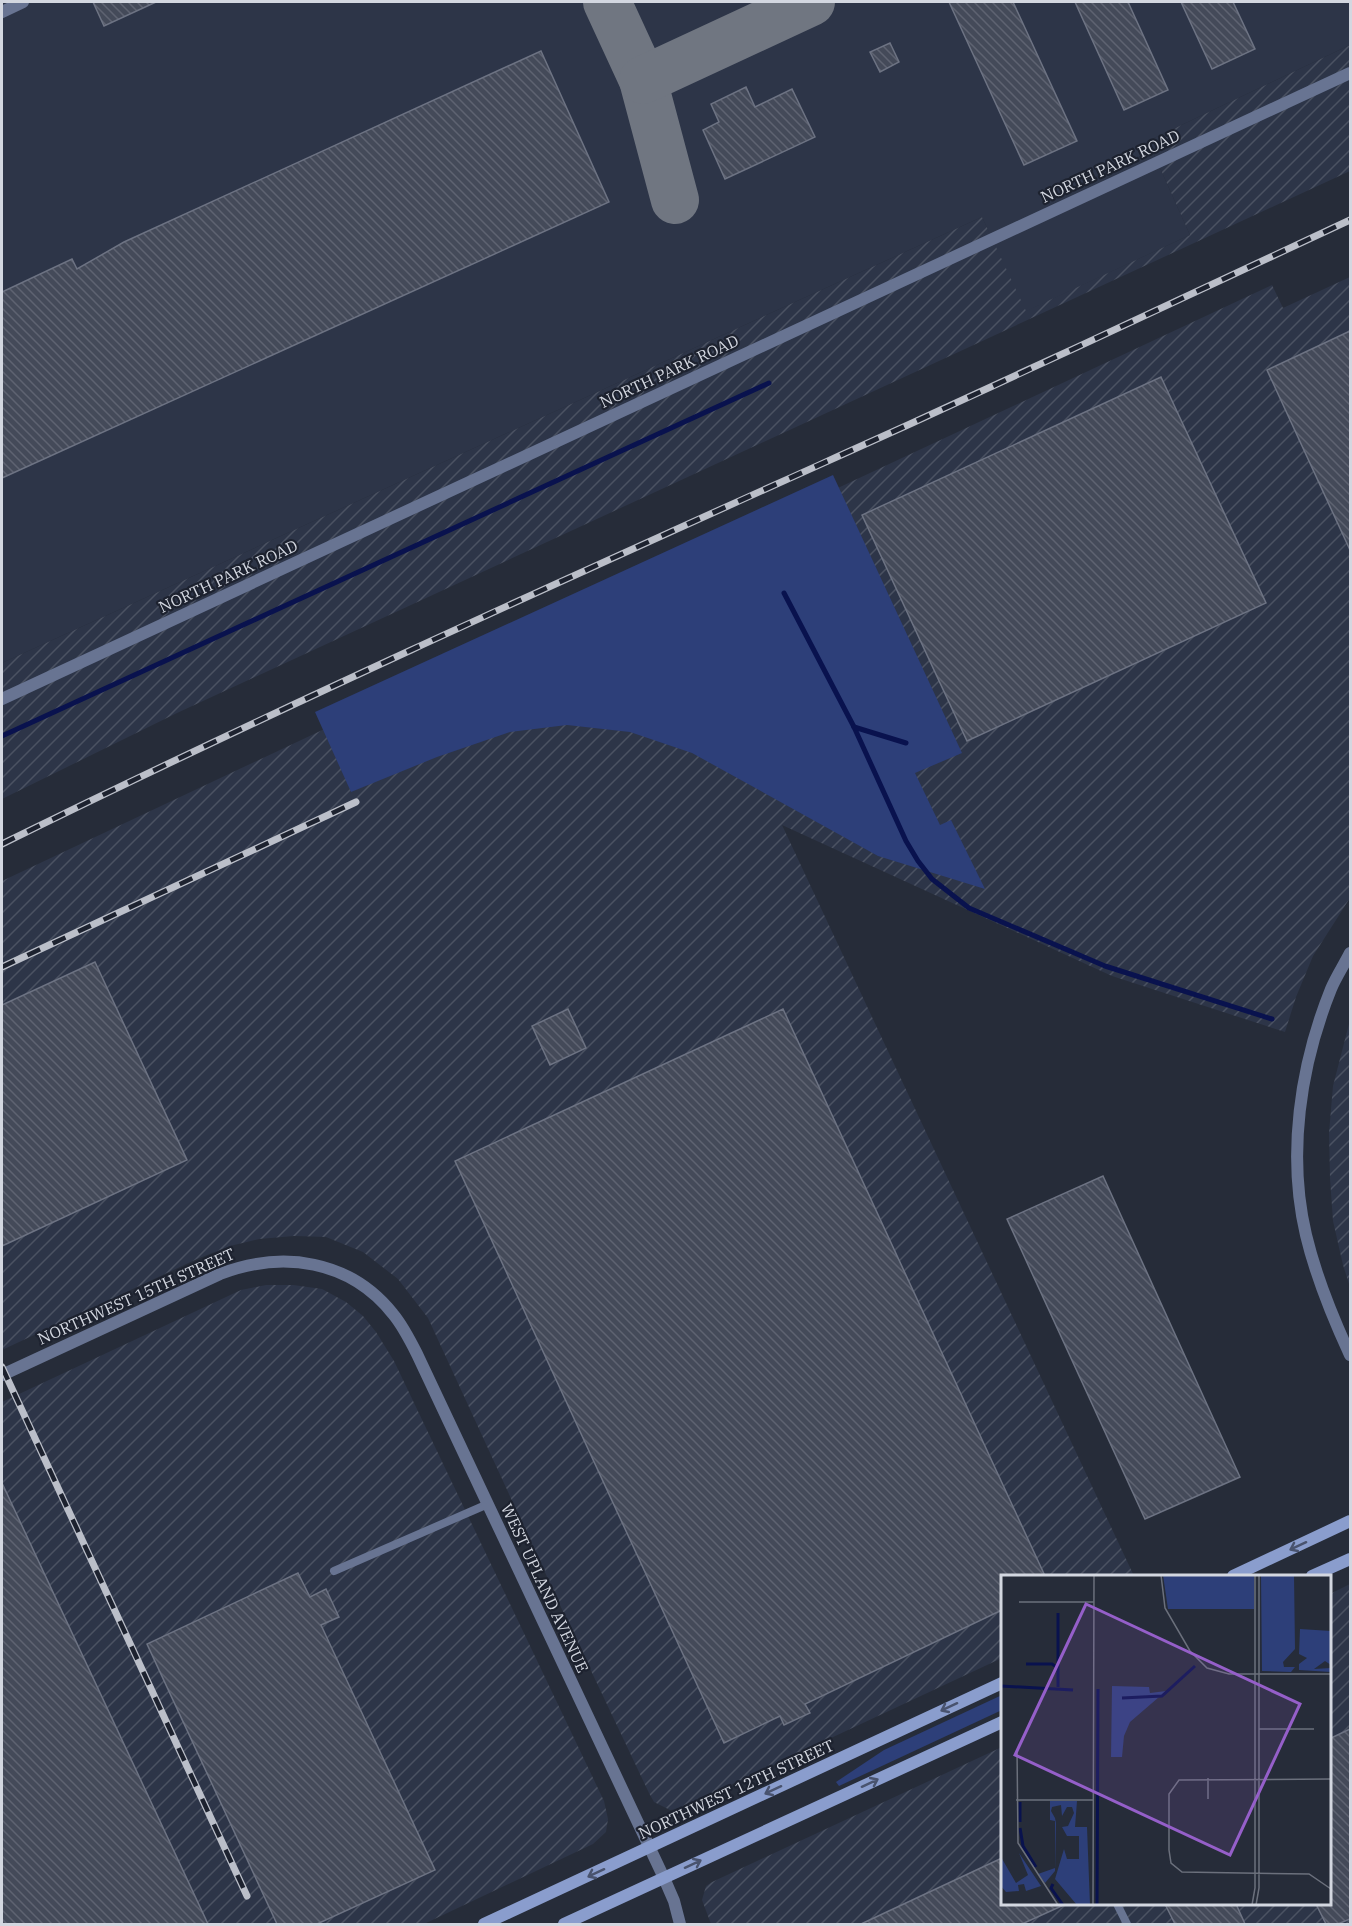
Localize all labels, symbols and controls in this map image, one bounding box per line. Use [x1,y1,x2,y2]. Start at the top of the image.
street label: NORTH PARK ROAD [1037,125,1183,207]
street label: NORTH PARK ROAD [596,330,742,412]
street label: NORTH PARK ROAD [155,535,301,617]
street label: NORTHWEST 15TH STREET [34,1243,238,1349]
street label: WEST UPLAND AVENUE [497,1500,593,1676]
one-way arrow [1289,1541,1307,1553]
inset map [1001,1575,1331,1905]
one-way arrow [941,1702,959,1714]
street label: NORTHWEST 12TH STREET [635,1735,837,1843]
one-way arrow [861,1776,879,1787]
one-way arrow [764,1785,782,1797]
one-way arrow [683,1858,701,1870]
one-way arrow [588,1867,606,1879]

